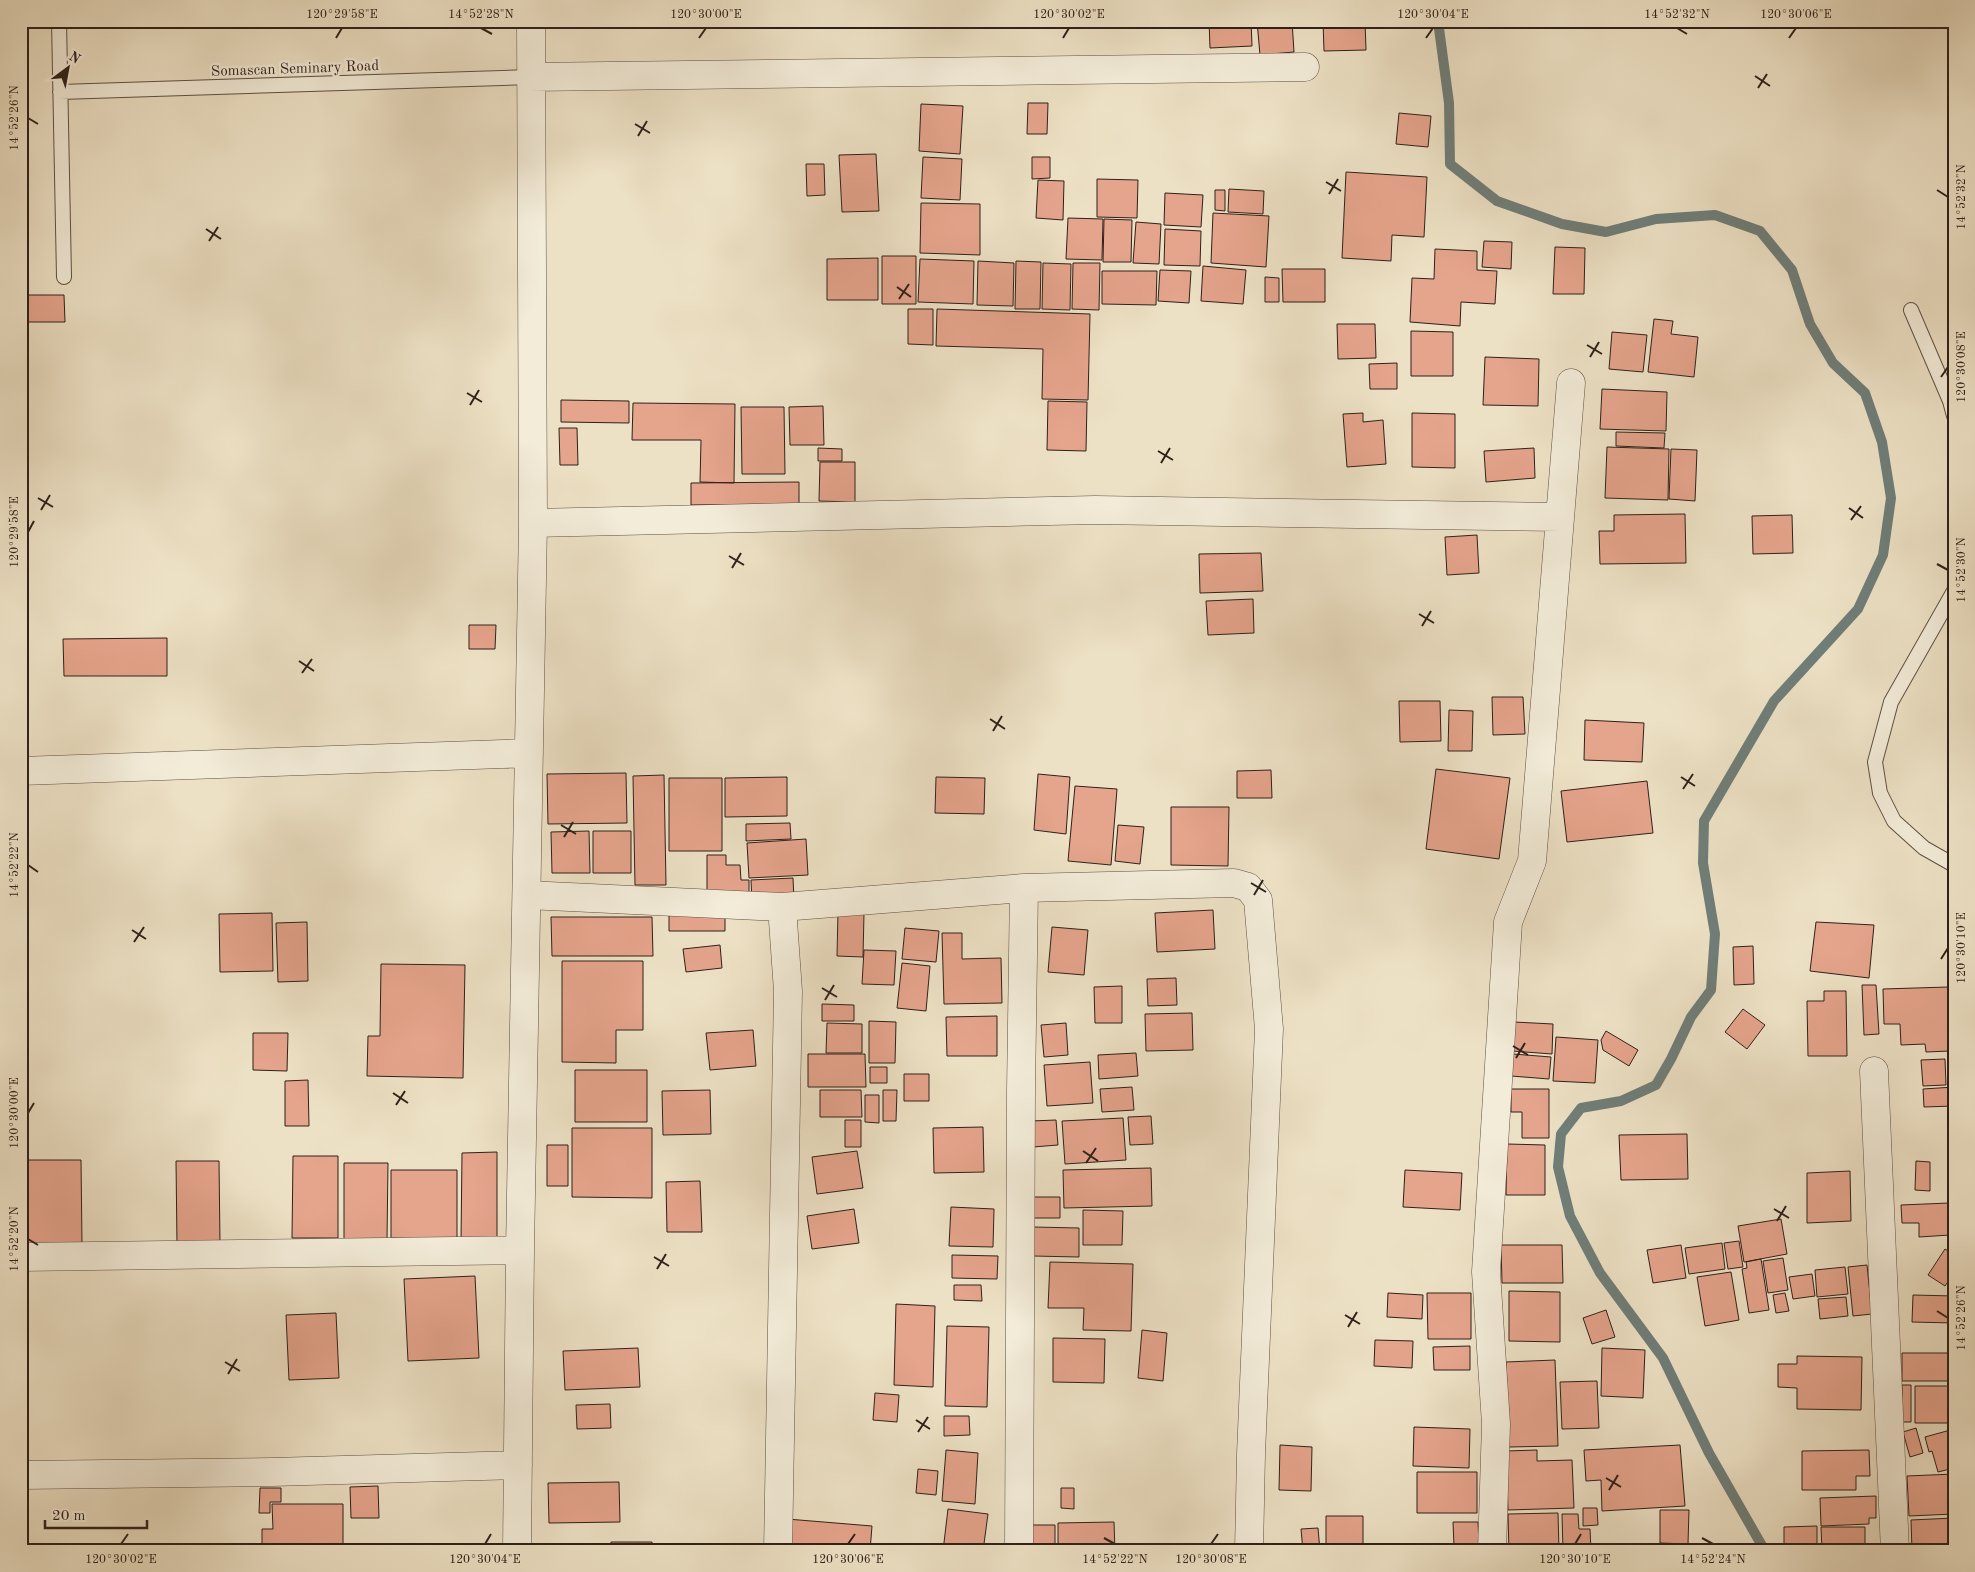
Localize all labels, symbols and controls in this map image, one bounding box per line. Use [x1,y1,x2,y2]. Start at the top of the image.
text: 120°29'58"E [306,8,378,21]
text: 14°52'28"N [448,8,514,21]
text: 14°52'32"N [1644,8,1710,21]
text: 120°30'00"E [670,9,742,21]
text: 120°30'02"E [1033,9,1105,21]
text: 120°30'04"E [1397,9,1469,21]
text: 120°30'06"E [1760,9,1832,21]
north arrow [42,42,92,92]
text: N [66,49,83,67]
street label: Somascan Seminary Road [211,59,380,80]
text: 14°52'26"N [8,85,21,151]
text: 14°52'32"N [1955,164,1968,230]
text: 120°30'08"E [1956,331,1968,403]
text: 120°29'58"E [8,496,21,568]
text: 14°52'30"N [1955,537,1968,603]
text: 14°52'22"N [8,832,21,898]
text: 120°30'10"E [1956,912,1968,984]
text: 120°30'00"E [9,1077,21,1149]
text: 14°52'20"N [8,1206,21,1272]
text: 14°52'26"N [1955,1285,1968,1351]
scale bar [45,1497,148,1529]
text: 20 m [52,1509,86,1524]
text: 14°52'22"N [1082,1553,1148,1566]
text: 14°52'24"N [1680,1553,1746,1566]
text: 120°30'02"E [85,1554,157,1566]
text: 120°30'04"E [449,1554,521,1566]
text: 120°30'06"E [812,1554,884,1566]
text: 120°30'08"E [1175,1554,1247,1566]
text: 120°30'10"E [1539,1554,1611,1566]

